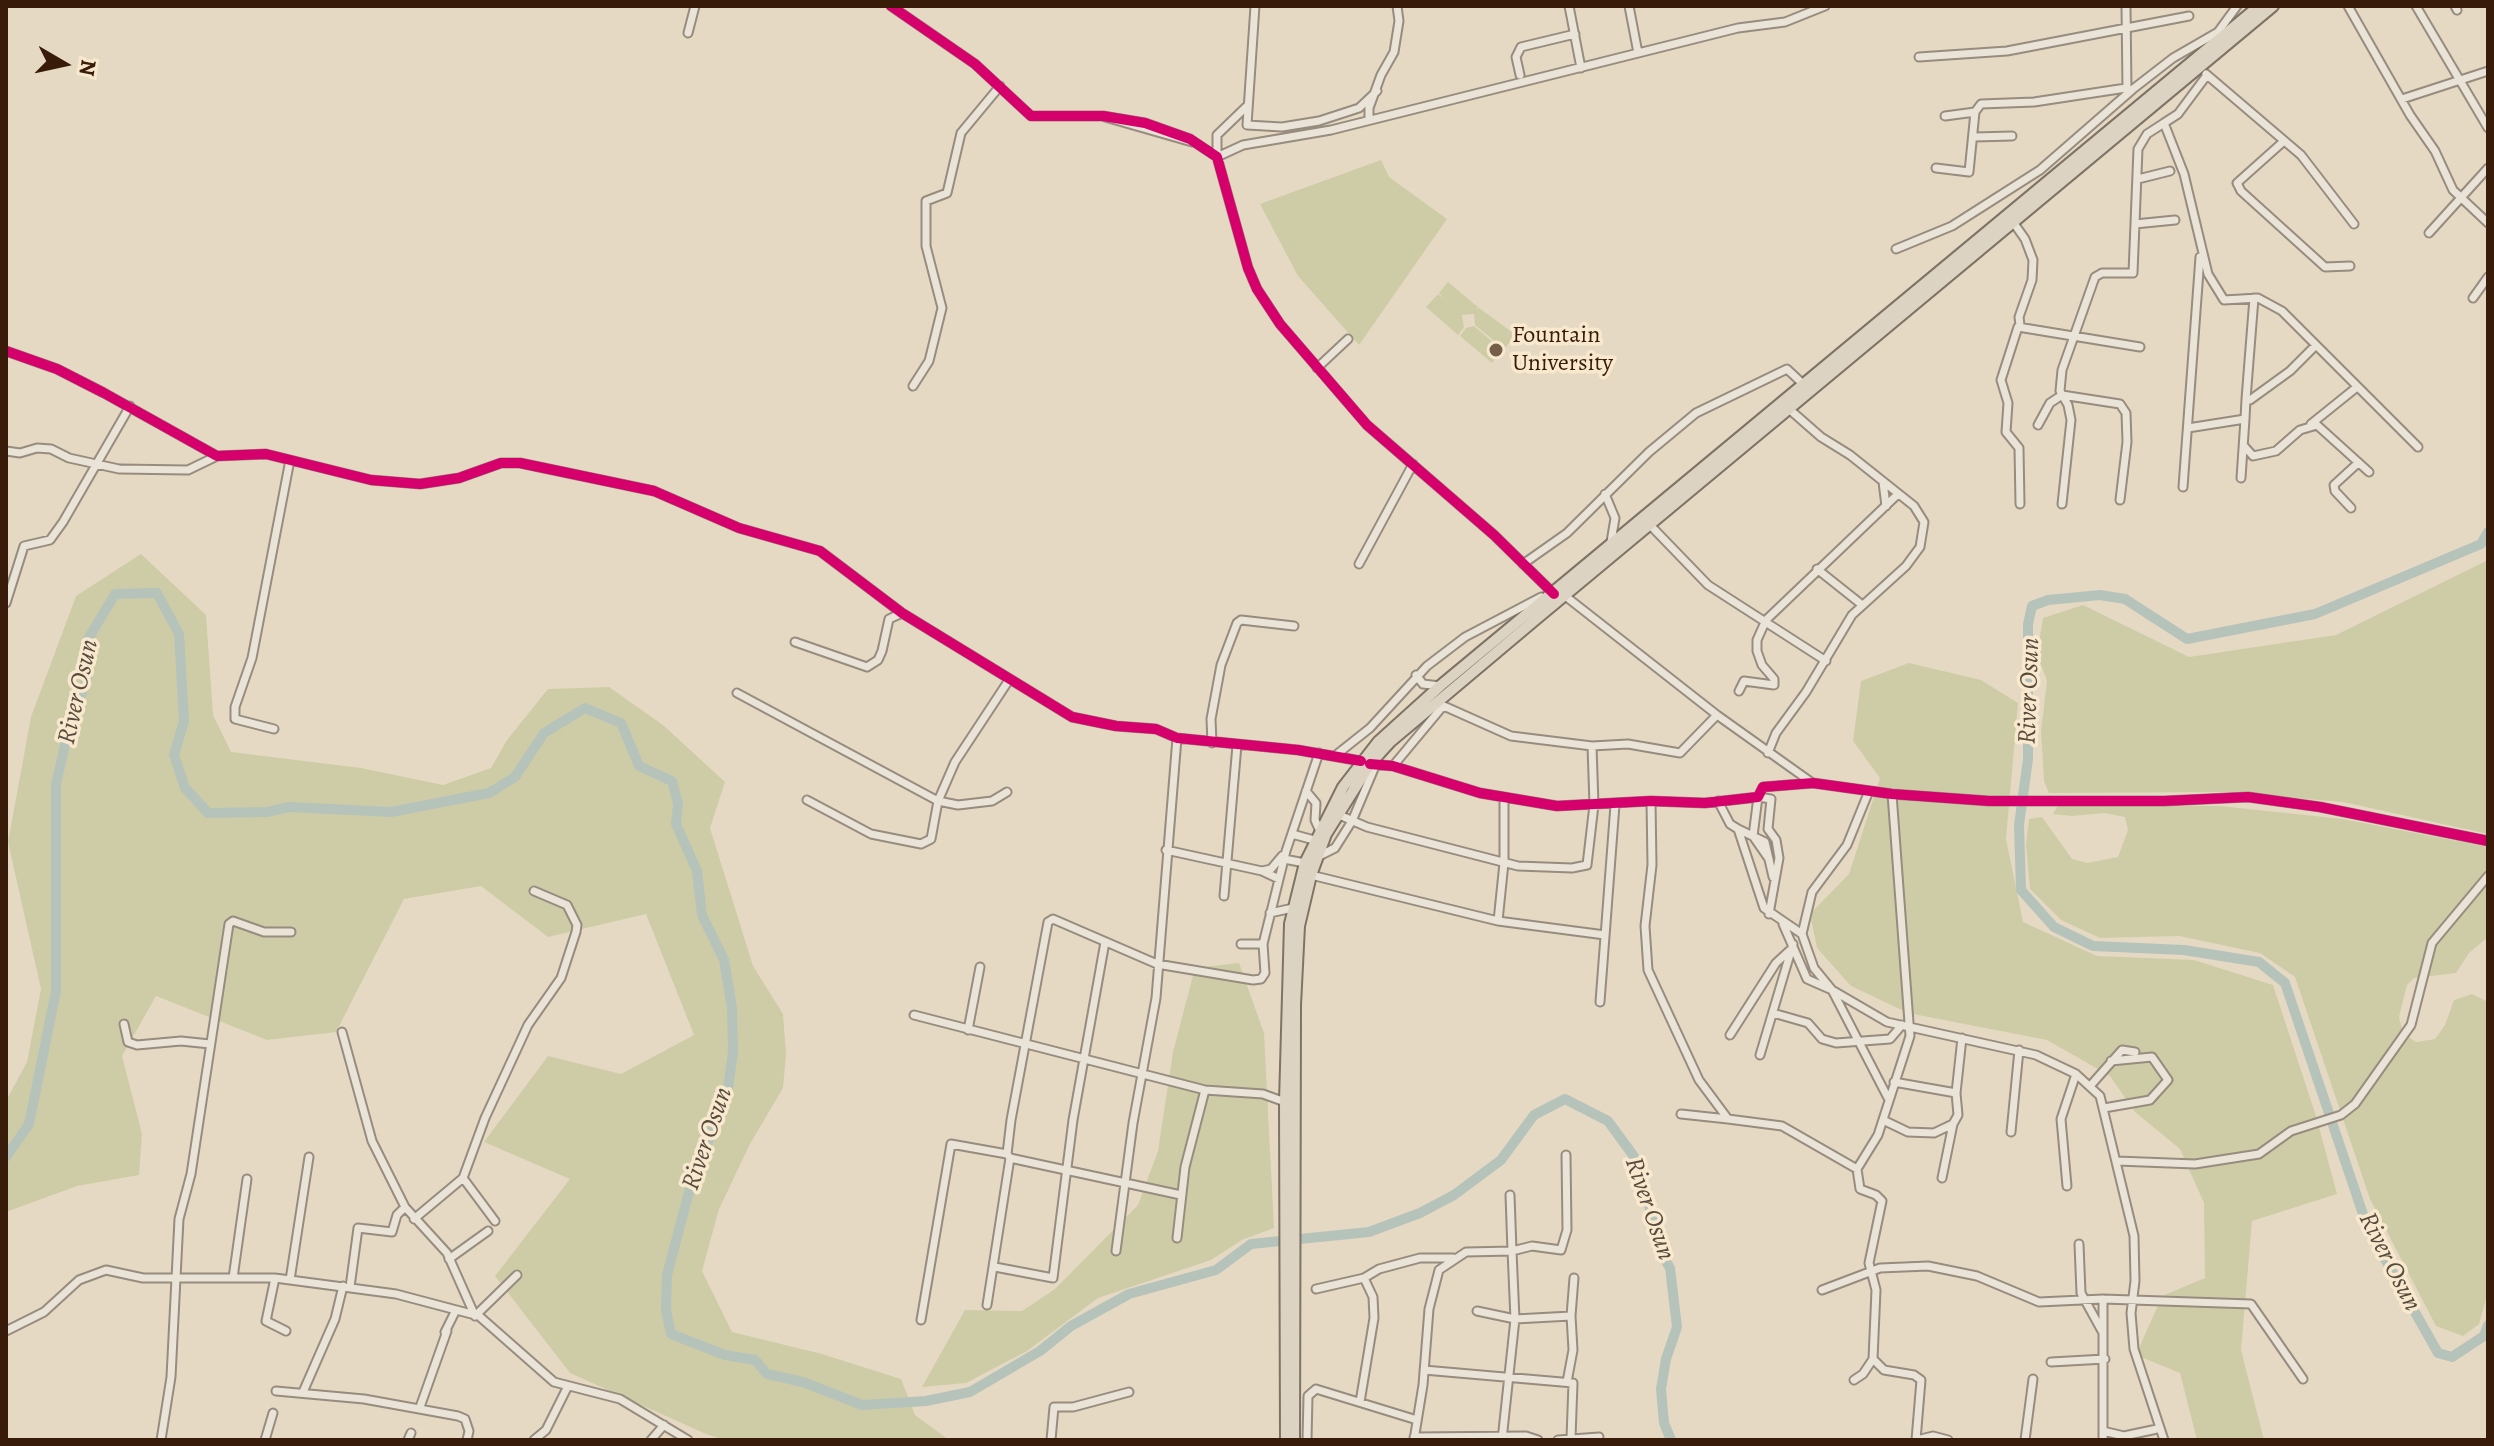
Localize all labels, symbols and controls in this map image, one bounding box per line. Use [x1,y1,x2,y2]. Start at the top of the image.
north arrow [24,24,104,104]
text: N [72,57,104,78]
place label: Fountain University [1512,322,1613,378]
marker: Fountain University [1487,341,1505,359]
water label: River Osun [52,636,106,748]
water label: River Osun [2013,637,2047,745]
water label: River Osun [676,1083,740,1195]
water label: River Osun [1617,1153,1681,1265]
water label: River Osun [2351,1207,2427,1317]

